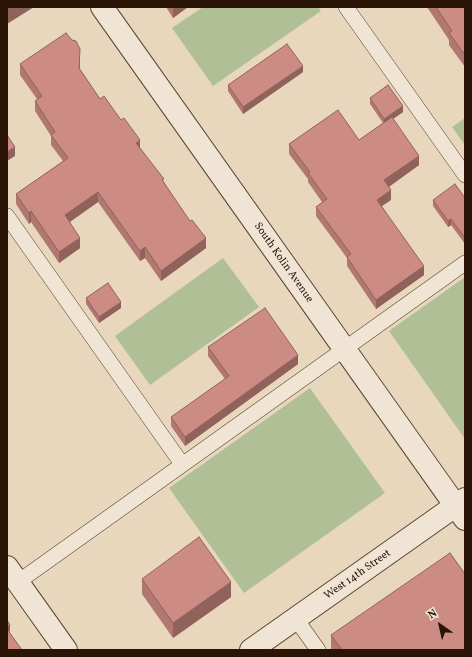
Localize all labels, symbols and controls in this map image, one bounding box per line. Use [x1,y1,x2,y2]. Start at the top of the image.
street label: South Kolin Avenue [250,220,316,306]
street label: West 14th Street [322,547,394,603]
north arrow [420,605,460,645]
text: N [426,606,441,623]

